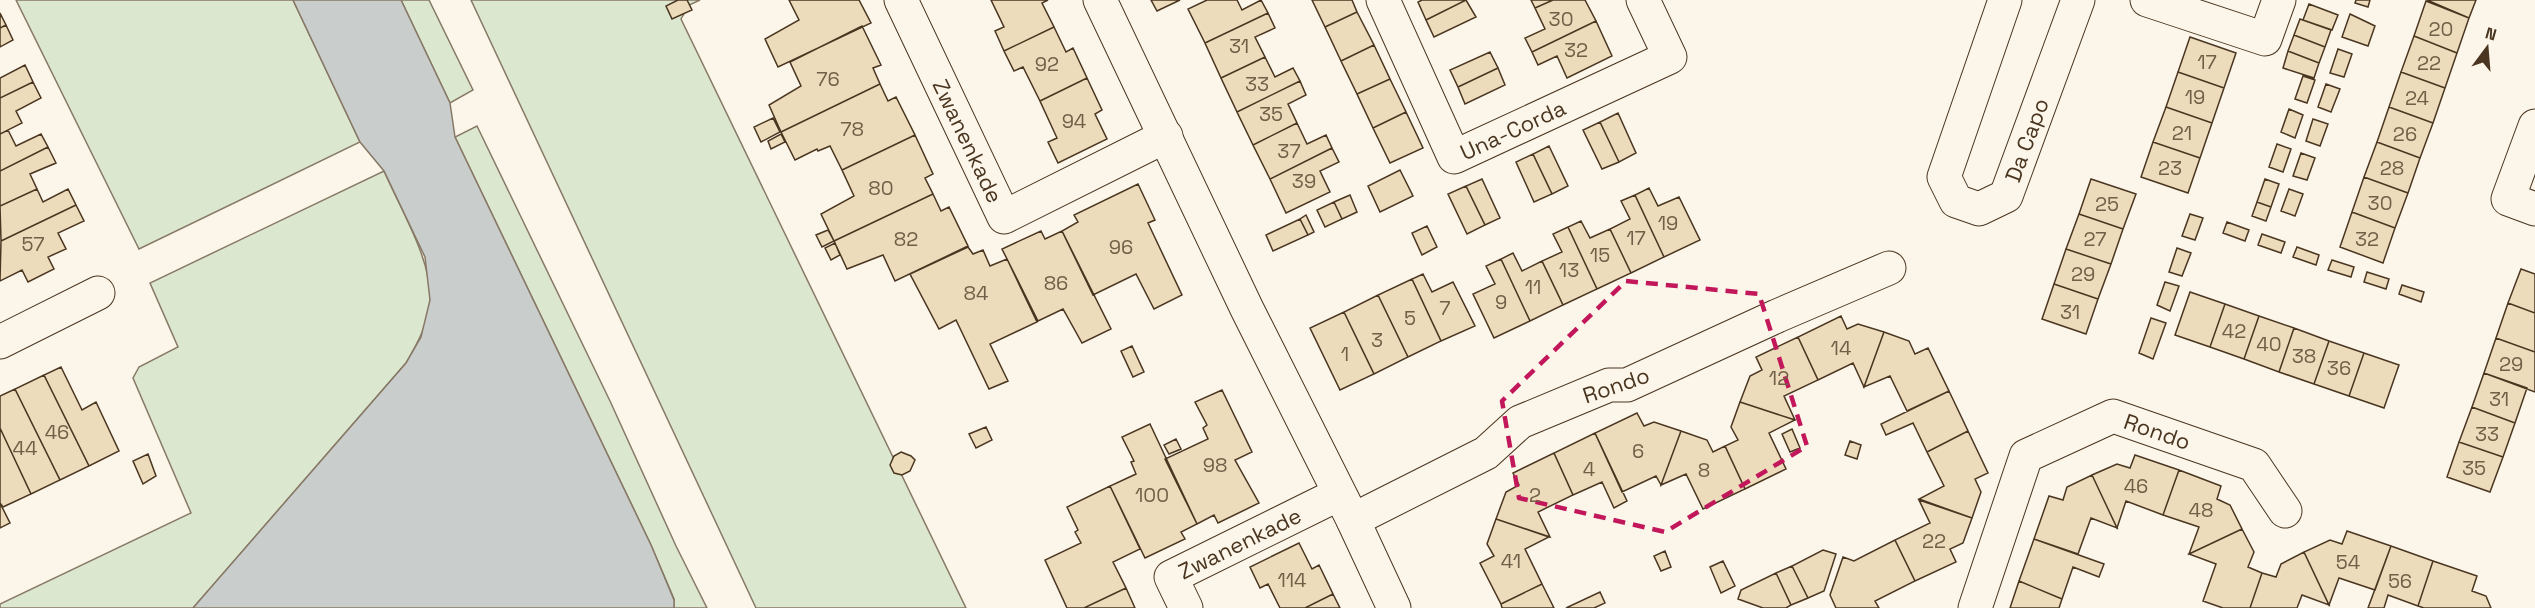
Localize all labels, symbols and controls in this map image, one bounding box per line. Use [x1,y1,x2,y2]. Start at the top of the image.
house number: 30 [1549,6,1573,32]
house number: 20 [2429,16,2453,42]
north arrow [2457,18,2517,78]
text: N [2483,22,2499,46]
house number: 31 [1229,33,1249,59]
house number: 32 [1564,37,1588,63]
house number: 17 [2197,49,2217,75]
house number: 22 [2417,50,2441,76]
house number: 92 [1035,51,1059,77]
house number: 76 [816,66,840,92]
house number: 33 [1245,71,1269,97]
street label: Zwanenkade [927,75,1009,207]
house number: 19 [2185,84,2205,110]
house number: 24 [2405,85,2429,111]
street label: Una-Corda [1456,93,1570,166]
street label: Da Capo [1998,94,2055,186]
house number: 35 [1259,101,1283,127]
house number: 94 [1062,108,1086,134]
house number: 78 [840,116,864,142]
house number: 21 [2172,120,2192,146]
house number: 26 [2393,121,2417,147]
house number: 37 [1277,138,1301,164]
house number: 23 [2158,155,2182,181]
house number: 28 [2380,155,2404,181]
house number: 39 [1292,168,1316,194]
house number: 80 [868,175,894,201]
house number: 30 [2368,190,2392,216]
house number: 25 [2095,191,2119,217]
house number: 19 [1658,210,1678,236]
house number: 17 [1626,225,1646,251]
house number: 82 [894,226,918,252]
house number: 27 [2083,226,2107,252]
house number: 32 [2355,226,2379,252]
house number: 57 [21,231,45,257]
house number: 96 [1109,234,1133,260]
house number: 15 [1590,242,1610,268]
house number: 13 [1559,257,1579,283]
house number: 29 [2071,261,2095,287]
house number: 86 [1044,270,1068,296]
house number: 11 [1525,274,1541,300]
house number: 84 [964,280,988,306]
house number: 9 [1495,289,1507,315]
house number: 7 [1439,295,1451,321]
house number: 31 [2060,299,2080,325]
house number: 5 [1404,305,1416,331]
house number: 42 [2222,318,2246,344]
house number: 3 [1371,327,1383,353]
house number: 40 [2256,331,2282,357]
house number: 14 [1831,335,1851,361]
house number: 1 [1341,341,1349,367]
house number: 38 [2292,343,2316,369]
house number: 29 [2499,351,2523,377]
house number: 36 [2327,355,2351,381]
street label: Rondo [1579,361,1653,409]
house number: 12 [1769,365,1789,391]
house number: 31 [2489,386,2509,412]
street label: Rondo [2120,407,2194,456]
house number: 46 [45,419,69,445]
house number: 33 [2475,421,2499,447]
house number: 44 [13,435,38,461]
house number: 6 [1632,438,1644,464]
house number: 98 [1203,452,1227,478]
house number: 35 [2462,455,2486,481]
house number: 4 [1583,456,1595,482]
house number: 8 [1698,457,1710,483]
house number: 46 [2124,473,2148,499]
house number: 100 [1135,482,1169,508]
house number: 2 [1529,482,1541,508]
house number: 48 [2189,497,2213,523]
street label: Zwanenkade [1173,501,1306,585]
house number: 22 [1922,528,1946,554]
house number: 41 [1501,548,1521,574]
house number: 54 [2336,549,2360,575]
house number: 114 [1277,567,1307,593]
house number: 56 [2388,568,2412,594]

